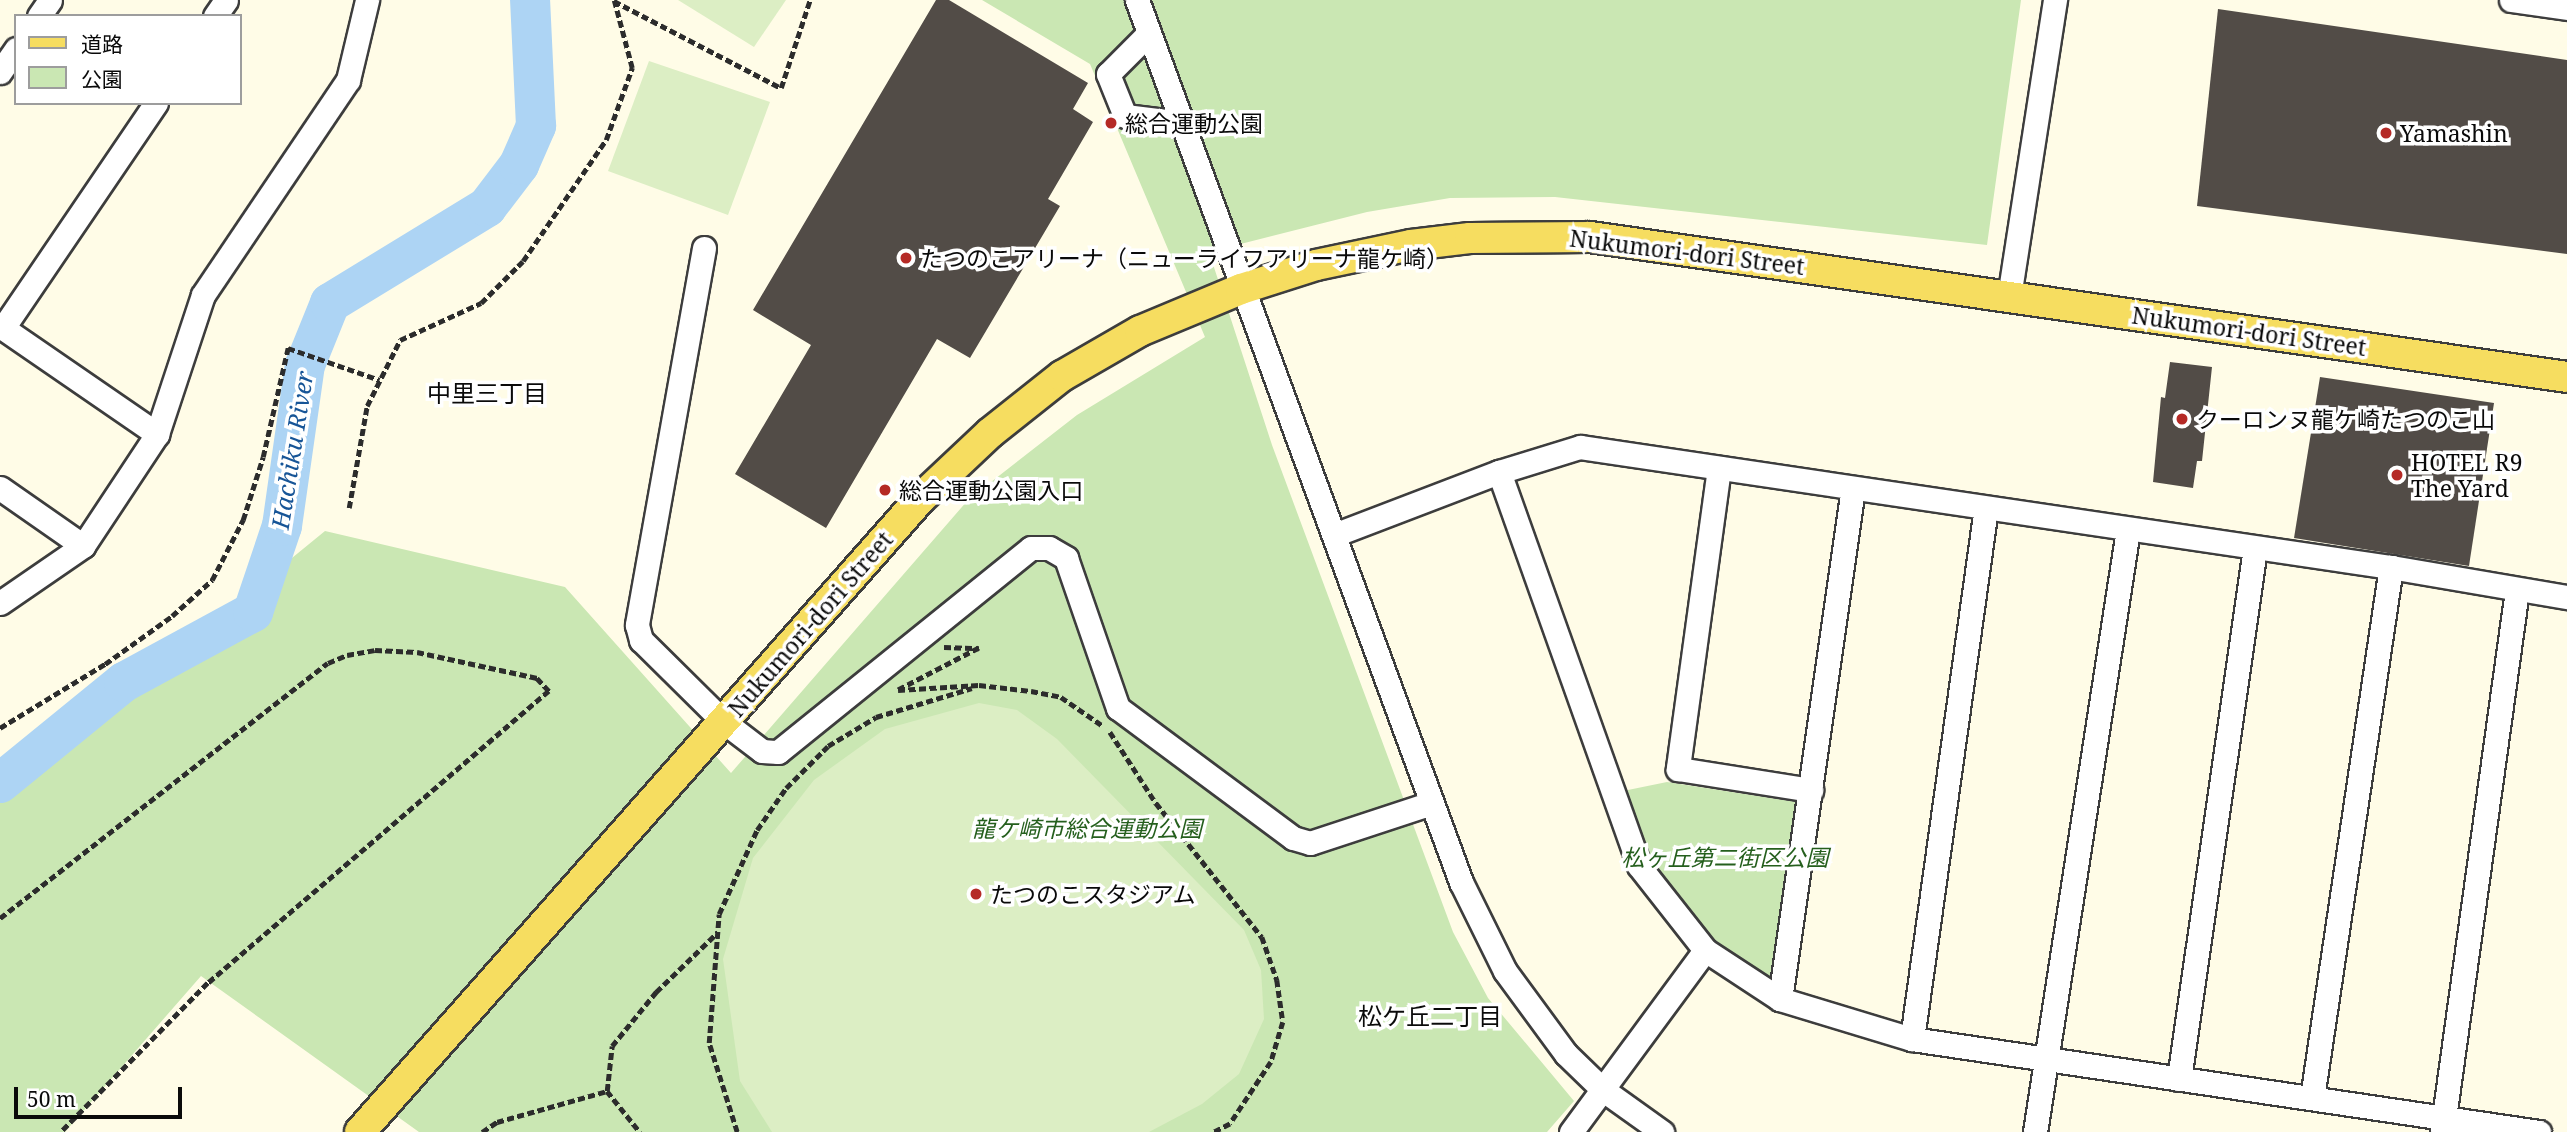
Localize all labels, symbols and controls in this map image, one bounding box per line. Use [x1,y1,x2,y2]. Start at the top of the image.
legend [14,14,242,105]
text: 道路 [81,30,123,58]
text: 公園 [81,65,123,93]
place label: 総合運動公園 [1125,109,1263,137]
marker: 総合運動公園 [1103,115,1119,131]
place label: Yamashin [2400,119,2508,147]
marker: Yamashin [2378,125,2394,141]
street label: Nukumori-dori Street [1568,224,1806,280]
place label: たつのこアリーナ（ニューライフアリーナ龍ケ崎） [920,244,1449,272]
marker: たつのこアリーナ（ニューライフアリーナ龍ケ崎） [898,250,914,266]
street label: Nukumori-dori Street [2130,301,2368,361]
water label: Hachiku River [265,369,319,531]
district label: 中里三丁目 [427,379,547,407]
place label: クーロンヌ龍ケ崎たつのこ山 [2196,405,2495,433]
marker: クーロンヌ龍ケ崎たつのこ山 [2174,411,2190,427]
place label: HOTEL R9 The Yard [2411,448,2523,502]
marker: HOTEL R9 The Yard [2389,467,2405,483]
place label: 総合運動公園入口 [899,476,1083,504]
marker: 総合運動公園入口 [877,482,893,498]
street label: Nukumori-dori Street [722,526,898,722]
park label: 龍ケ崎市総合運動公園 [972,814,1202,842]
park label: 松ヶ丘第二街区公園 [1622,843,1828,871]
place label: たつのこスタジアム [990,880,1197,908]
marker: たつのこスタジアム [968,886,984,902]
district label: 松ケ丘二丁目 [1358,1002,1502,1030]
scale bar [18,1072,186,1116]
text: 50 m [27,1085,76,1113]

